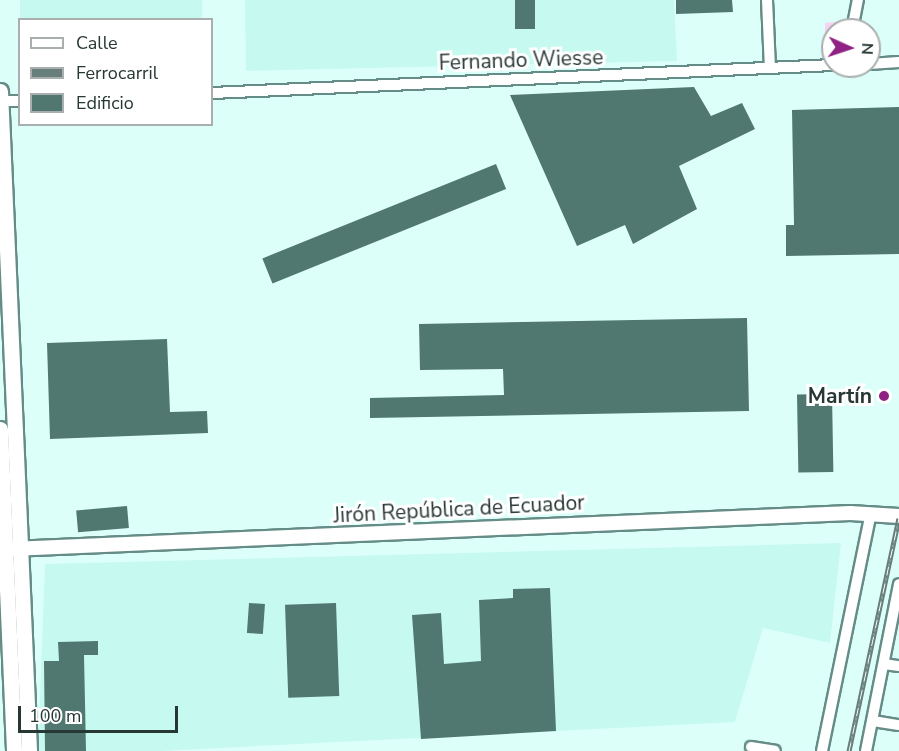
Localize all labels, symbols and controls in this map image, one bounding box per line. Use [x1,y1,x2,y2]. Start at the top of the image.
legend [18,18,213,126]
north arrow [821,18,881,78]
text: Calle [76,31,118,55]
text: N [856,42,878,55]
street label: Fernando Wiesse [438,45,604,75]
text: Ferrocarril [76,61,158,85]
text: Edificio [76,91,134,115]
place label: Martín [808,383,872,409]
marker: Martín [877,389,891,403]
street label: Jirón República de Ecuador [333,490,585,528]
scale bar [21,694,182,732]
text: 100 m [29,704,81,728]

